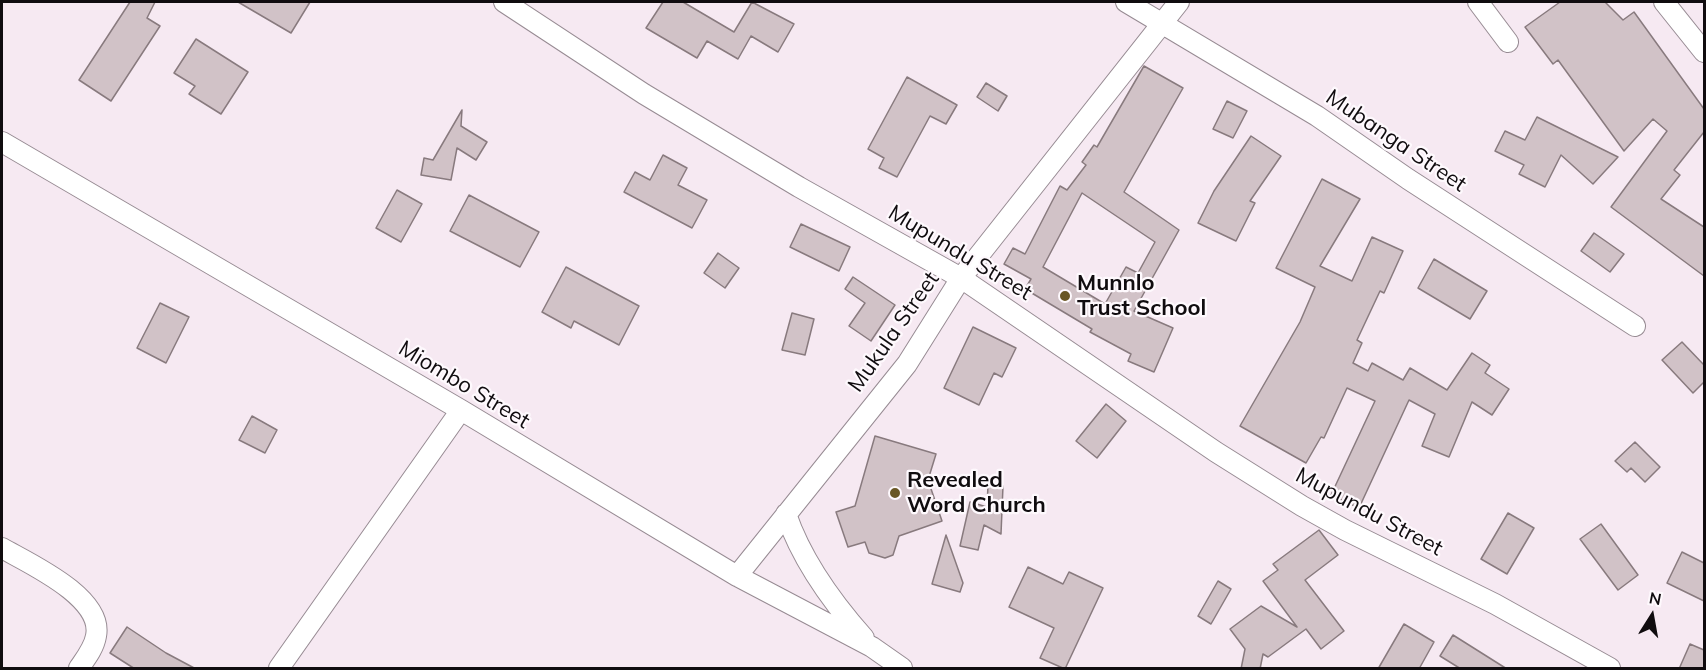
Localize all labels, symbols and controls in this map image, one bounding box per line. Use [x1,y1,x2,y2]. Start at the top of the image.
street label: Mubanga Street [1321,84,1471,198]
street label: Mupundu Street [883,200,1037,306]
street label: Mukula Street [843,267,945,397]
place label: Munnlo Trust School [1077,270,1206,322]
marker: Munnlo Trust School [1058,289,1072,303]
street label: Miombo Street [394,335,534,435]
street label: Mupundu Street [1291,462,1447,562]
place label: Revealed Word Church [907,467,1046,518]
marker: Revealed Word Church [888,486,902,500]
north arrow [1622,586,1682,646]
text: N [1648,587,1663,609]

